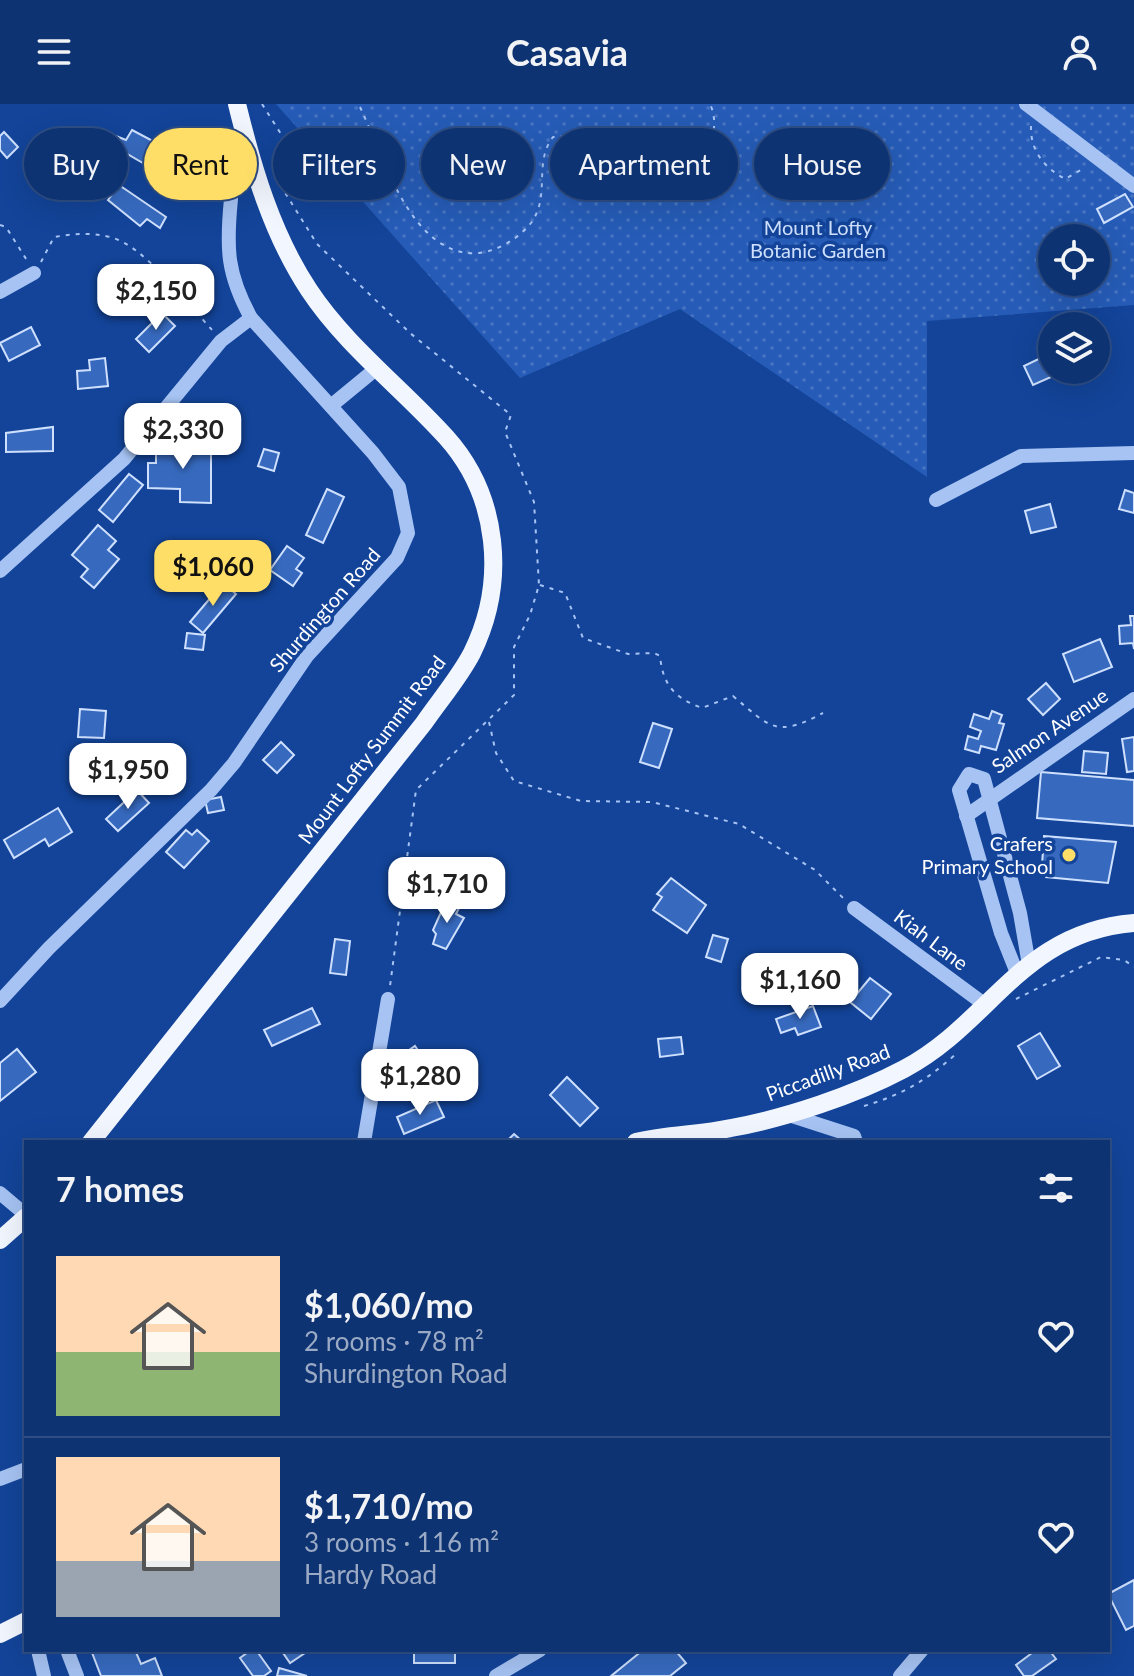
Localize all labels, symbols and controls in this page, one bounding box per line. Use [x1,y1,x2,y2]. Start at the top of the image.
icon: menu [32,30,76,74]
text: Casavia [506,30,628,74]
icon: person [1058,30,1102,74]
chip: Buy [24,128,128,200]
chip: Rent [144,128,257,200]
chip: Filters [273,128,405,200]
chip: New [421,128,534,200]
chip: Apartment [550,128,738,200]
chip: House [754,128,890,200]
park label: Mount Lofty Botanic Garden [750,215,886,262]
map controls [1038,224,1110,384]
button: locate [1038,224,1110,296]
pin: $2,150 [91,264,221,332]
text: $2,150 [115,274,197,306]
button: layers [1038,312,1110,384]
pin: $2,330 [118,403,248,471]
text: $2,330 [142,413,224,445]
pin: $1,060 [148,540,278,608]
street label: Shurdington Road [264,542,385,676]
text: $1,060 [172,550,254,582]
street label: Mount Lofty Summit Road [293,651,450,848]
street label: Salmon Avenue [987,682,1112,778]
pin: $1,950 [63,743,193,811]
text: $1,950 [87,753,169,785]
place label: Crafers Primary School [922,831,1053,878]
marker: Crafers Primary School [1060,846,1078,864]
pin: $1,710 [382,857,512,925]
text: $1,710 [406,867,488,899]
street label: Kiah Lane [890,904,973,975]
pin: $1,160 [735,953,865,1021]
text: $1,160 [759,963,841,995]
street label: Piccadilly Road [762,1038,893,1106]
pin: $1,280 [355,1049,485,1117]
text: $1,280 [379,1059,461,1091]
icon: filters [1034,1166,1078,1210]
text: 7 homes [56,1168,184,1209]
text: $1,060/mo [304,1284,473,1325]
icon: home [120,1288,216,1384]
icon: heart [1034,1314,1078,1358]
text: 2 rooms · 78 m² [304,1325,484,1357]
text: Shurdington Road [304,1357,508,1389]
text: $1,710/mo [304,1485,473,1526]
icon: home [120,1489,216,1585]
icon: heart [1034,1515,1078,1559]
text: 3 rooms · 116 m² [304,1526,499,1558]
text: Hardy Road [304,1558,437,1590]

